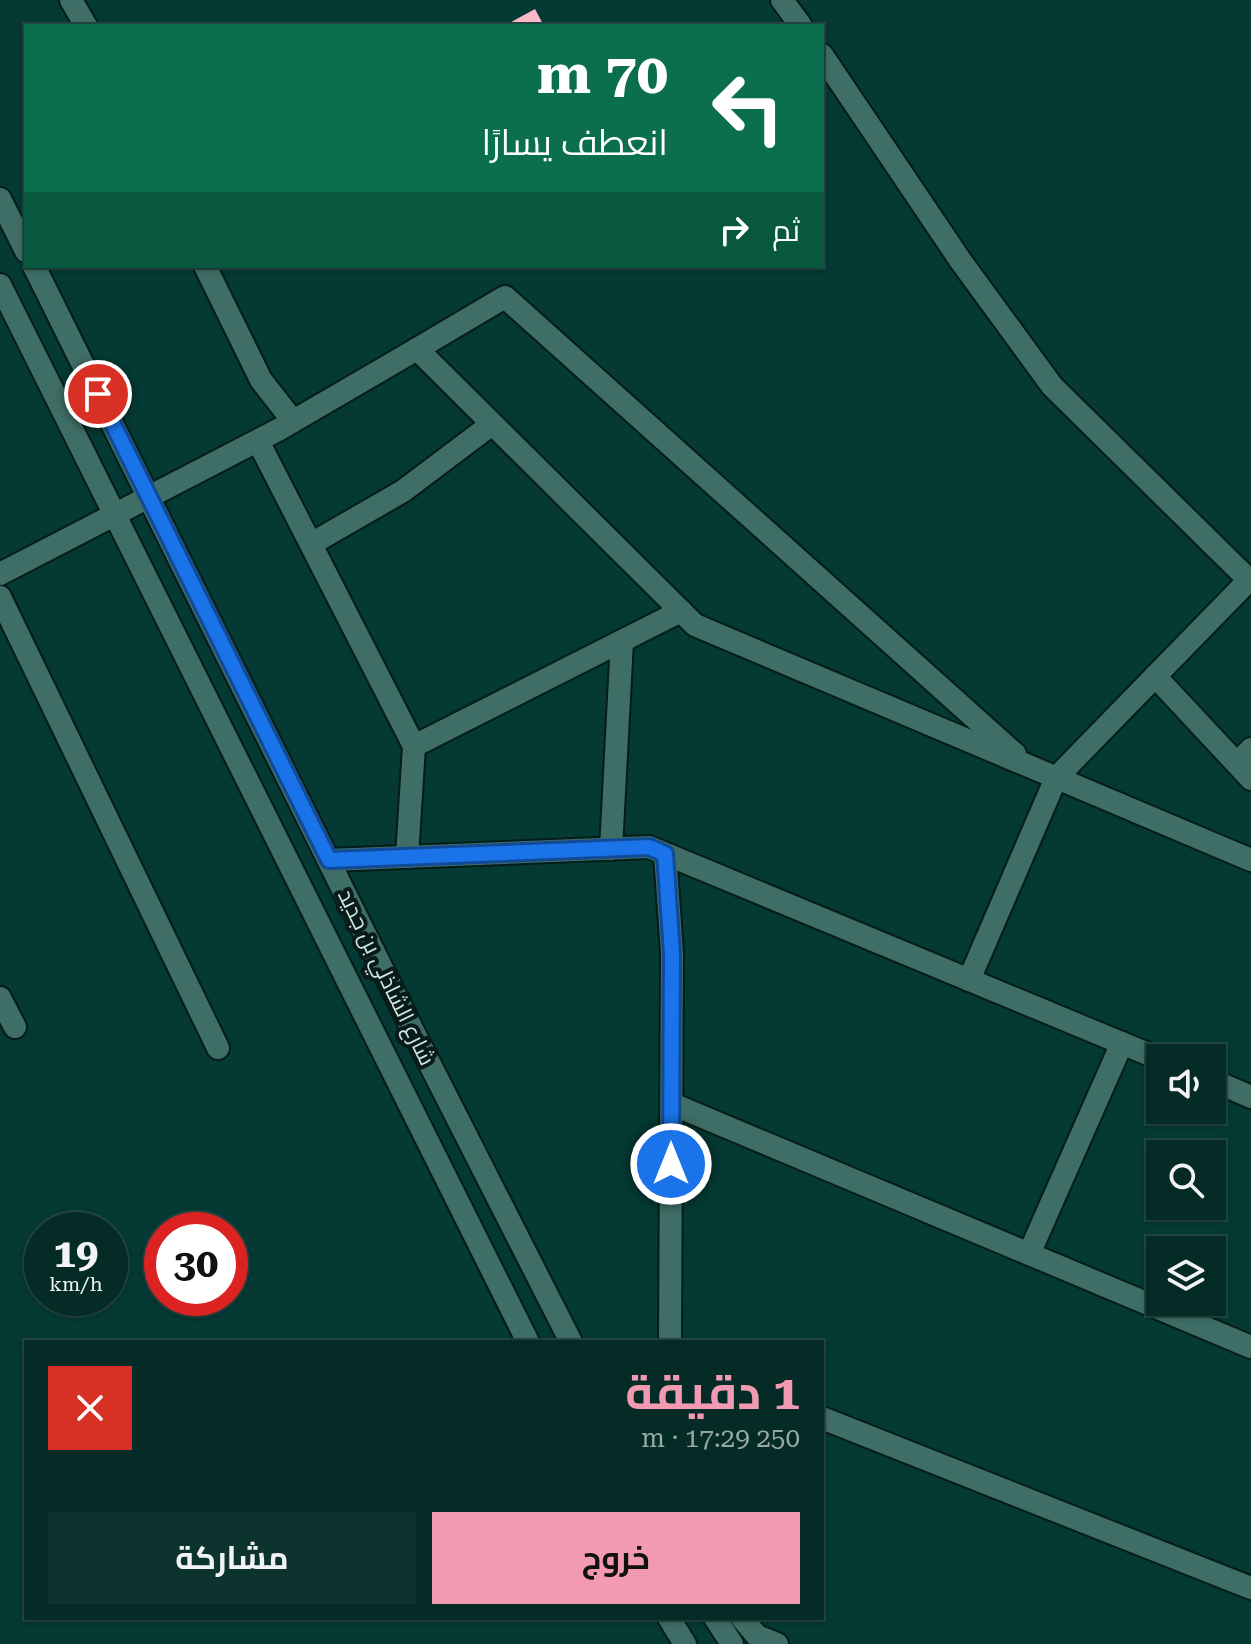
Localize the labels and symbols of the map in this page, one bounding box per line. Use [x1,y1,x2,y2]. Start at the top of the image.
pin [64,360,132,428]
street label: شارع الشاذلي بن جديد [329,885,440,1071]
position arrow [629,1122,713,1206]
speed limit sign: 30 [144,1212,248,1316]

